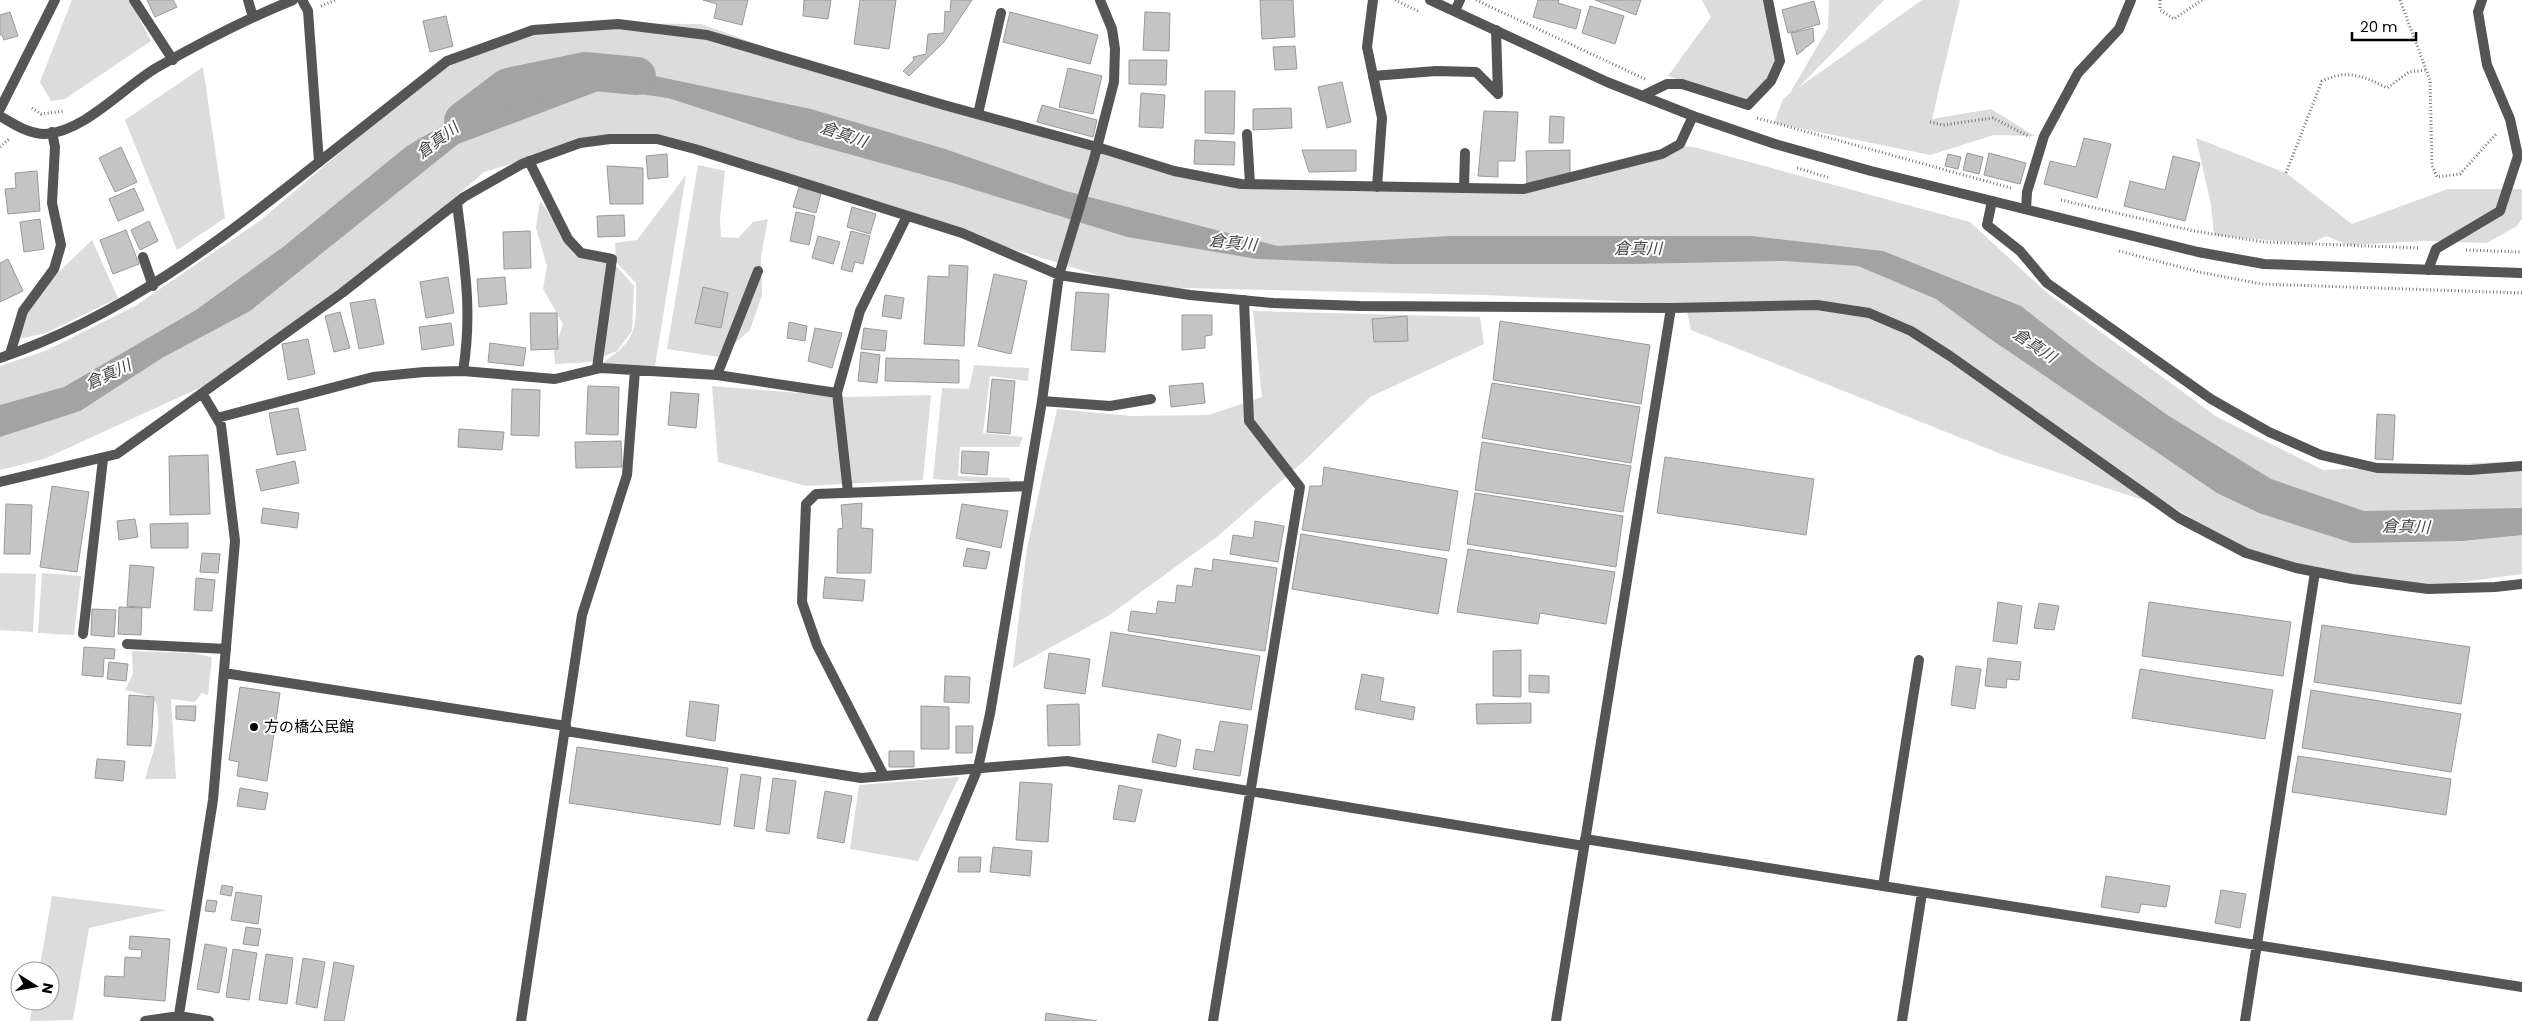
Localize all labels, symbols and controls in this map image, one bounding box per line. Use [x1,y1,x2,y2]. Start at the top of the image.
scale bar [2352,10,2416,42]
text: 20 m [2360,16,2398,37]
water label: 倉真川 [411,116,465,164]
water label: 倉真川 [817,116,872,154]
water label: 倉真川 [1208,229,1260,257]
water label: 倉真川 [1614,237,1664,260]
water label: 倉真川 [2008,322,2063,369]
water label: 倉真川 [82,353,137,395]
water label: 倉真川 [2382,514,2432,539]
place label: 方の橋公民館 [264,716,354,737]
marker: 方の橋公民館 [248,721,260,733]
north arrow [10,961,60,1011]
text: N [37,981,59,996]

